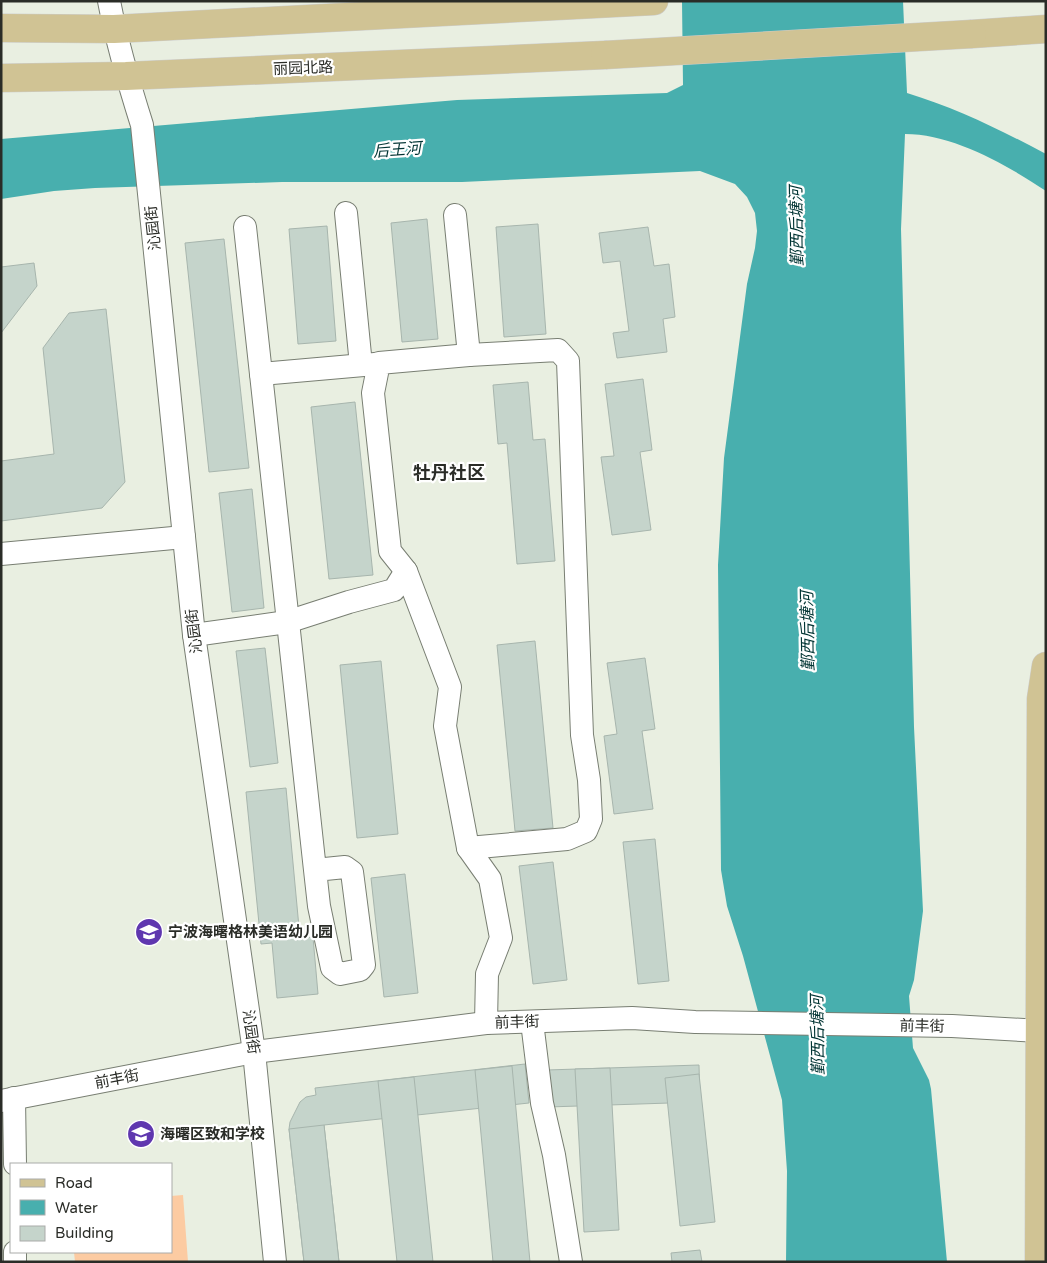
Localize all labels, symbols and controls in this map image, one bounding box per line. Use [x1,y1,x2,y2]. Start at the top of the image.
street label: 丽园北路 [273,58,333,78]
water label: 后王河 [372,138,425,162]
water label: 鄞西后塘河 [786,183,808,266]
street label: 沁园街 [142,205,164,251]
district label: 牡丹社区 [413,462,485,484]
water label: 鄞西后塘河 [797,588,819,671]
street label: 沁园街 [182,608,206,654]
school or university icon: 宁波海曙格林美语幼儿园 [134,917,164,947]
place label: 宁波海曙格林美语幼儿园 [168,923,333,941]
water label: 鄞西后塘河 [807,992,829,1075]
street label: 沁园街 [239,1008,263,1056]
street label: 前丰街 [494,1012,540,1032]
street label: 前丰街 [899,1017,945,1035]
street label: 前丰街 [93,1066,141,1092]
school or university icon: 海曙区致和学校 [126,1119,156,1149]
place label: 海曙区致和学校 [160,1125,265,1143]
legend [10,1163,172,1253]
text: Road [55,1174,93,1192]
text: Water [55,1199,98,1217]
text: Building [55,1224,114,1242]

